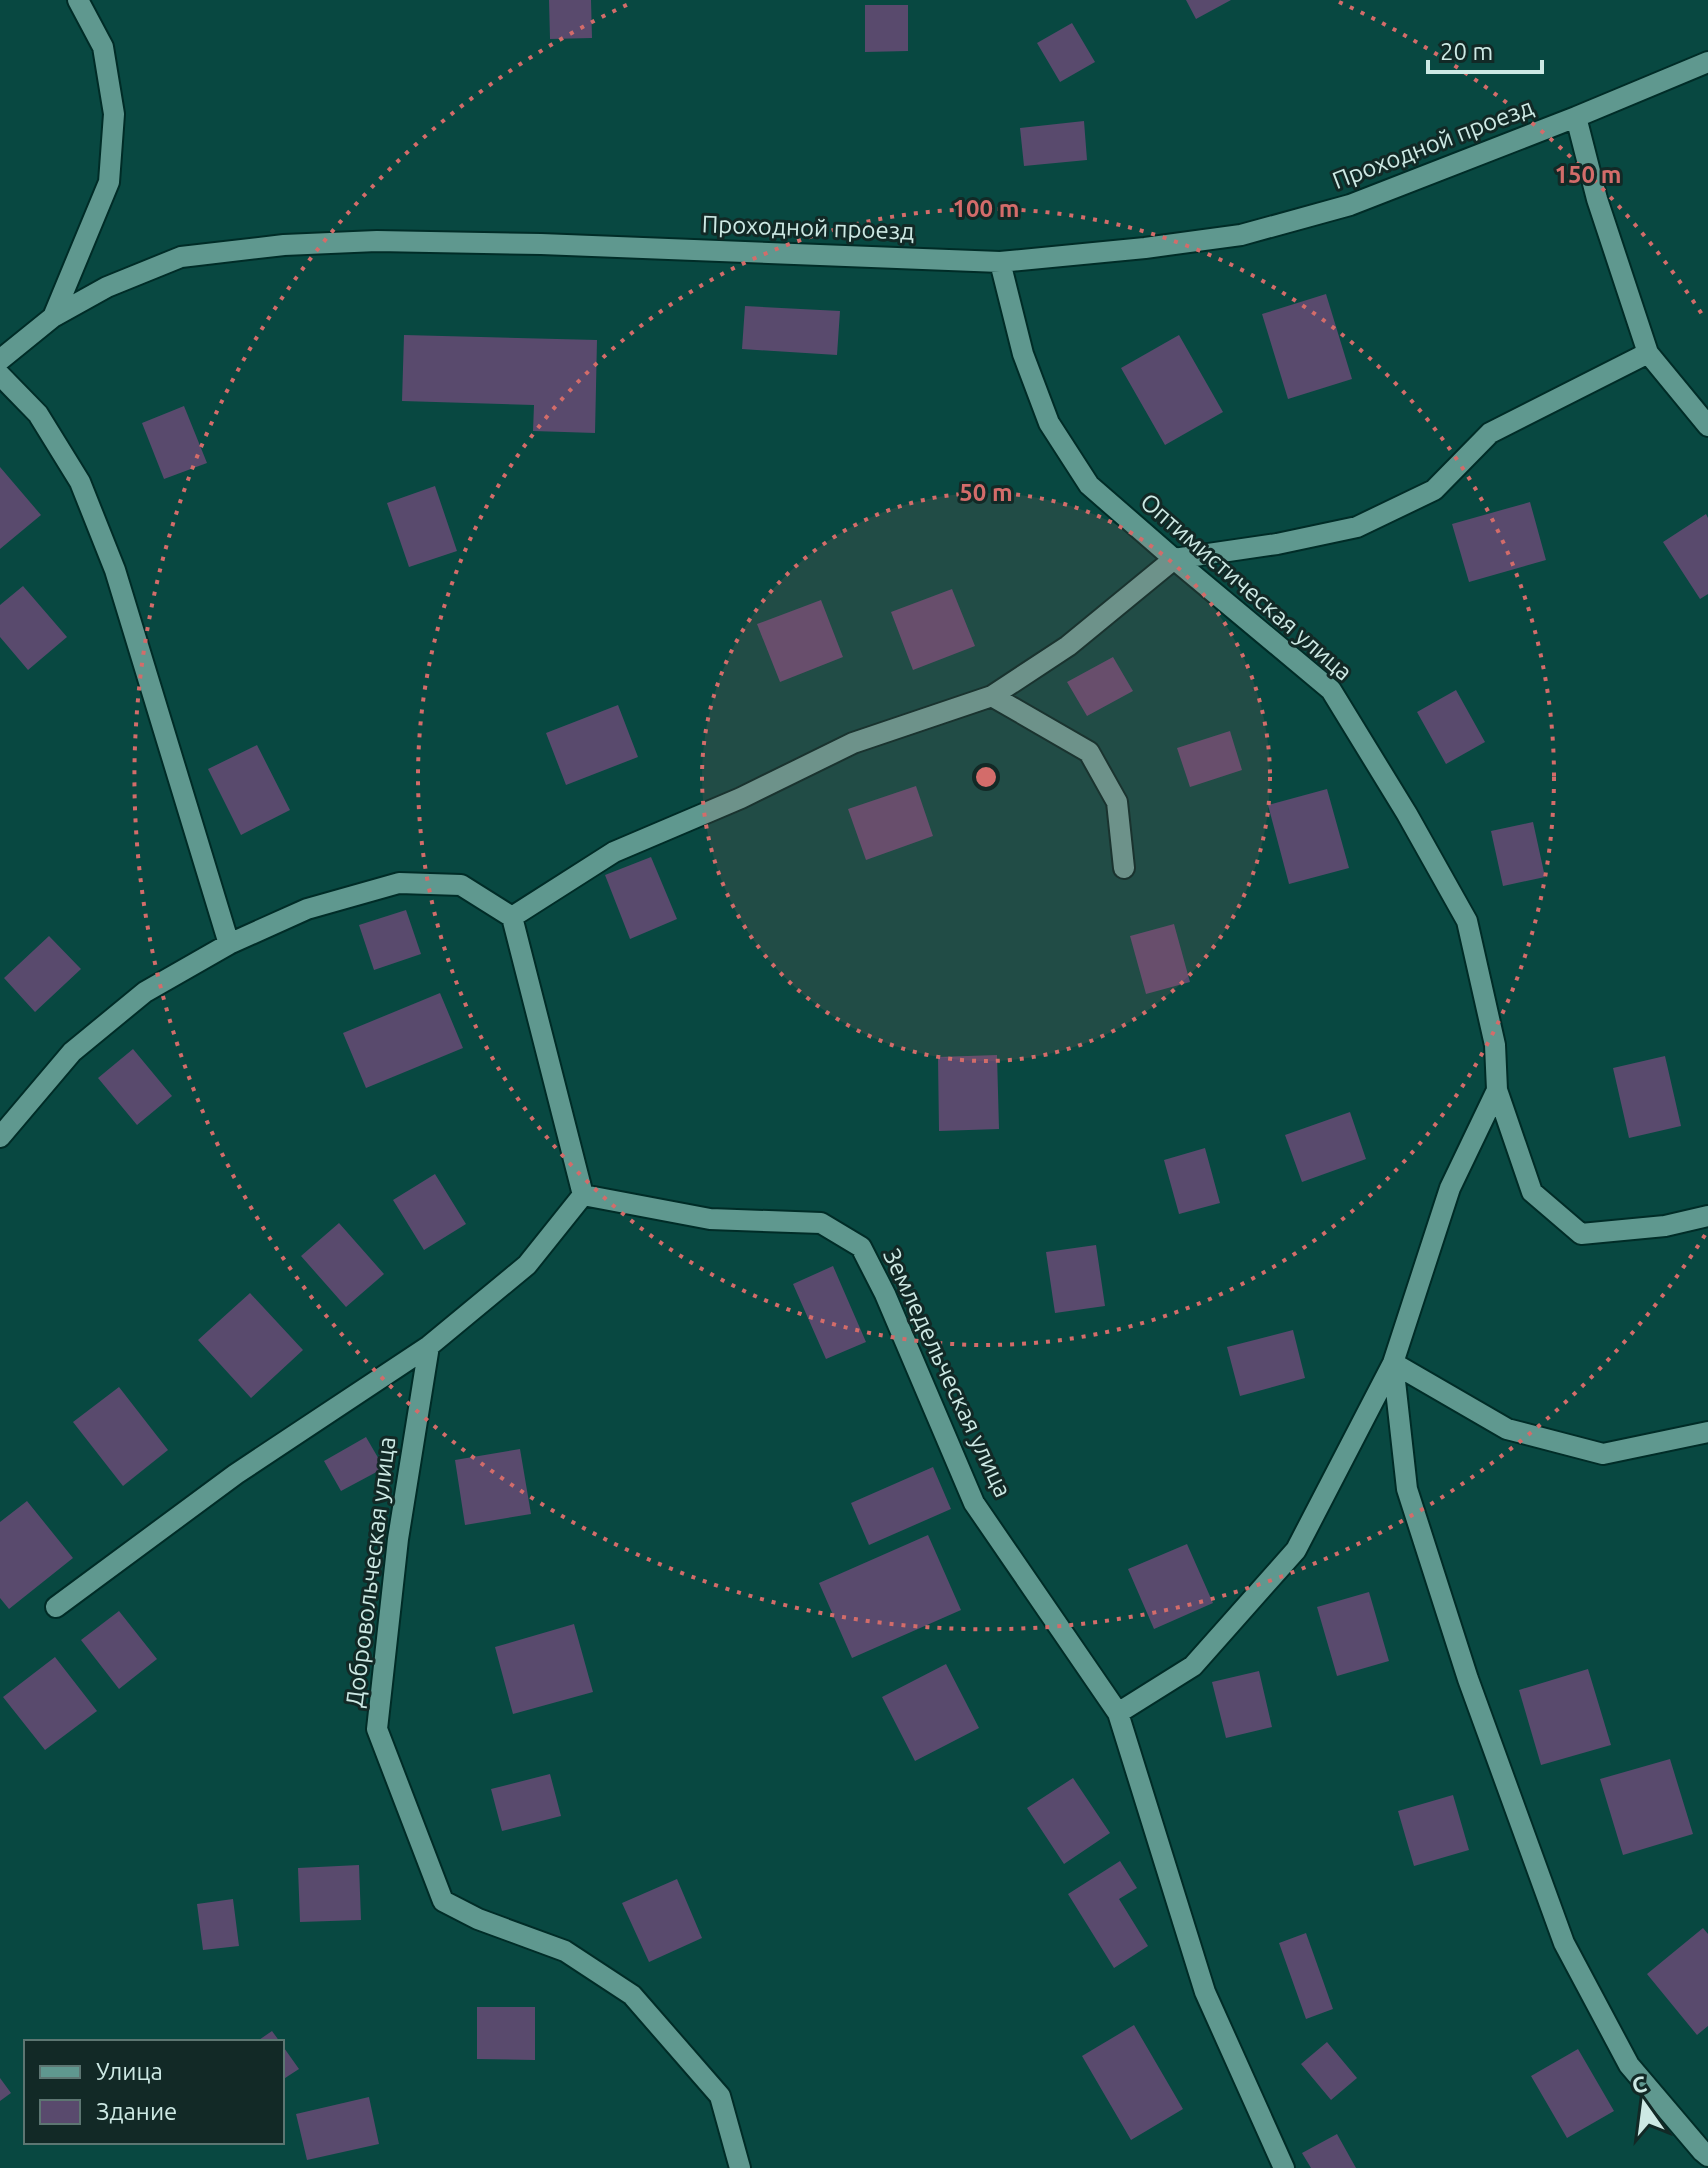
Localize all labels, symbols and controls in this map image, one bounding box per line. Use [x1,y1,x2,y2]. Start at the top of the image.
scale bar [1428,24,1542,74]
text: 20 m [1440,38,1493,65]
street label: Проходной проезд [1329,93,1537,194]
text: 150 m [1555,161,1621,188]
text: 100 m [953,195,1019,222]
street label: Проходной проезд [701,210,915,245]
text: 50 m [959,479,1013,506]
street label: Оптимистическая улица [1135,488,1357,686]
centre of rings [972,763,1000,791]
street label: Земледельческая улица [878,1244,1017,1501]
street label: Добровольческая улица [341,1435,401,1709]
legend [24,2040,284,2144]
text: Улица [96,2058,163,2085]
north arrow [1604,2064,1684,2144]
text: С [1629,2070,1649,2098]
text: Здание [96,2098,177,2125]

